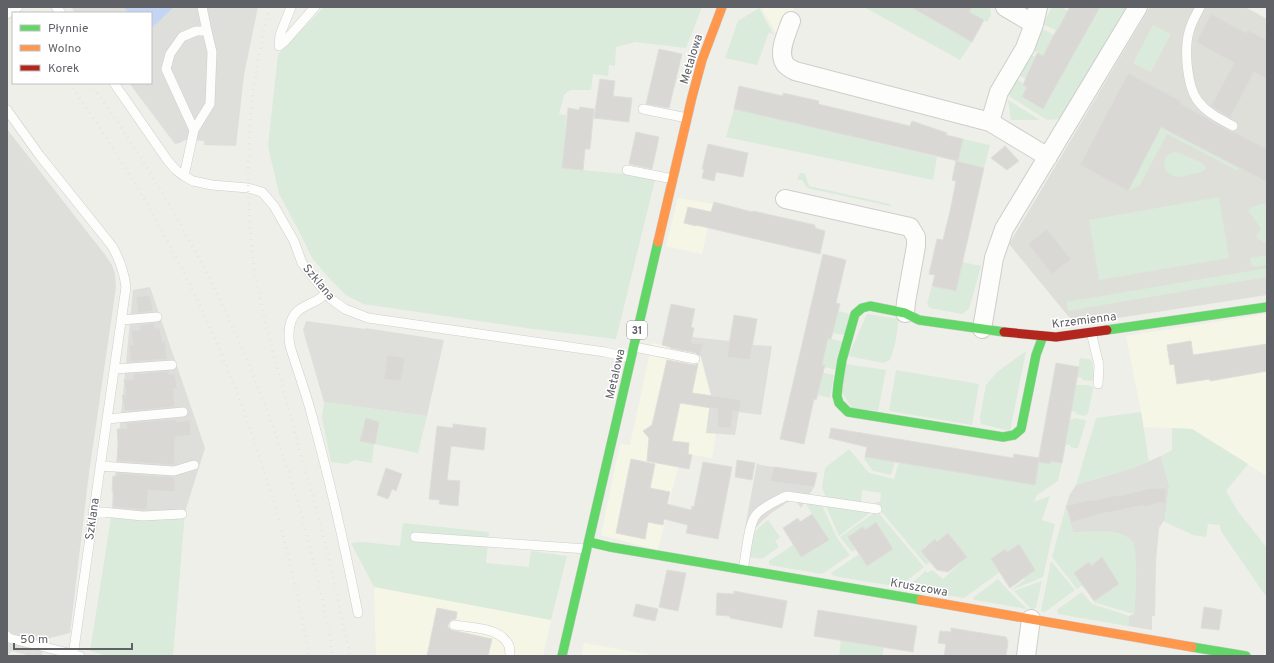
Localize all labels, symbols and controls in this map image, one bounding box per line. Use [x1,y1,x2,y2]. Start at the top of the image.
legend [12,12,152,84]
text: Płynnie [48,21,88,37]
street label: Metalowa [677,32,707,86]
text: Wolno [48,41,82,57]
text: Korek [48,61,79,77]
street label: Szklana [298,261,338,304]
street label: Krzemienna [1051,309,1117,333]
road number: 31 [627,321,647,339]
street label: Metalowa [602,347,630,401]
street label: Szklana [82,497,104,541]
street label: Kruszcowa [889,575,949,601]
scale bar [14,625,132,651]
text: 50 m [20,632,48,648]

